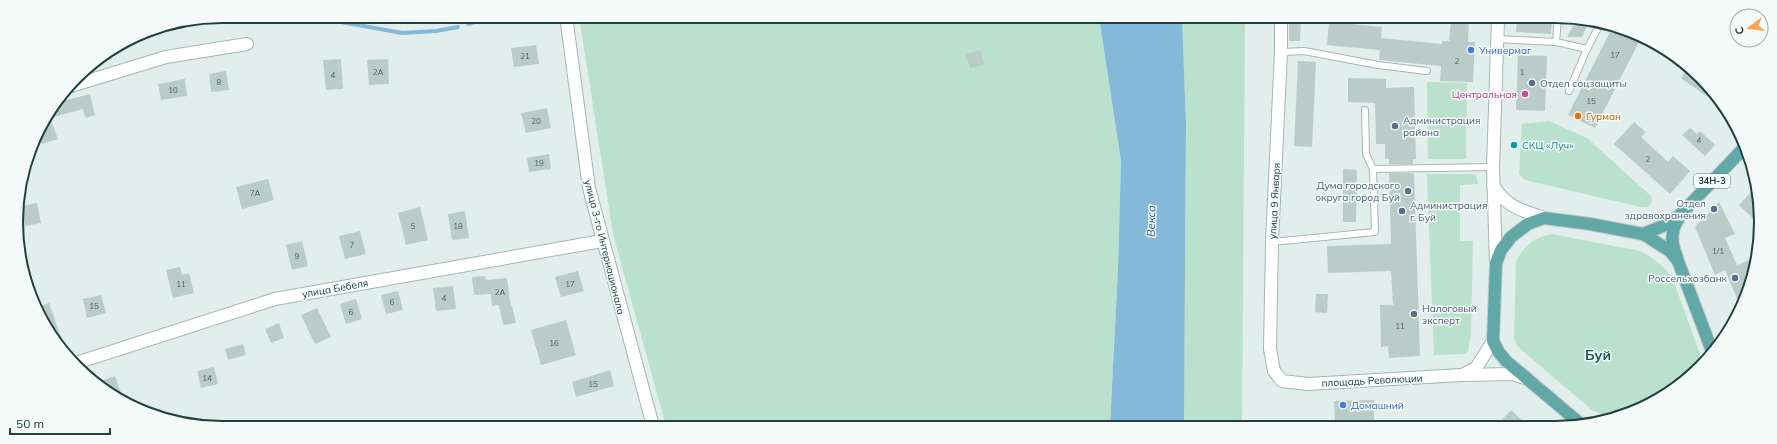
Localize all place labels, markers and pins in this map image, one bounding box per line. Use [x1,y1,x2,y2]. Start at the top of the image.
place label: Универмаг [1478,44,1532,57]
marker: Универмаг [1466,45,1476,55]
place label: Отдел соцзащиты [1540,77,1627,90]
marker: Отдел соцзащиты [1527,78,1537,88]
place label: Центральная [1452,88,1517,101]
marker: Центральная [1520,89,1530,99]
place label: Гурман [1586,110,1621,123]
marker: Гурман [1573,111,1583,121]
place label: Администрация района [1403,114,1480,139]
marker: Администрация района [1390,121,1400,131]
place label: СКЦ «Луч» [1522,139,1574,152]
marker: СКЦ «Луч» [1509,140,1519,150]
place label: Дума городского округа город Буй [1315,179,1400,204]
marker: Дума городского округа город Буй [1403,186,1413,196]
place label: Отдел здравохранения [1625,197,1706,222]
place label: Администрация г. Буй [1410,199,1487,224]
marker: Отдел здравохранения [1709,204,1719,214]
marker: Администрация г. Буй [1397,206,1407,216]
place label: Россельхозбанк [1648,272,1728,285]
marker: Россельхозбанк [1730,273,1740,283]
place label: Налоговый эксперт [1422,302,1477,327]
marker: Налоговый эксперт [1409,309,1419,319]
place label: Домашний [1351,399,1404,412]
marker: Домашний [1338,400,1348,410]

